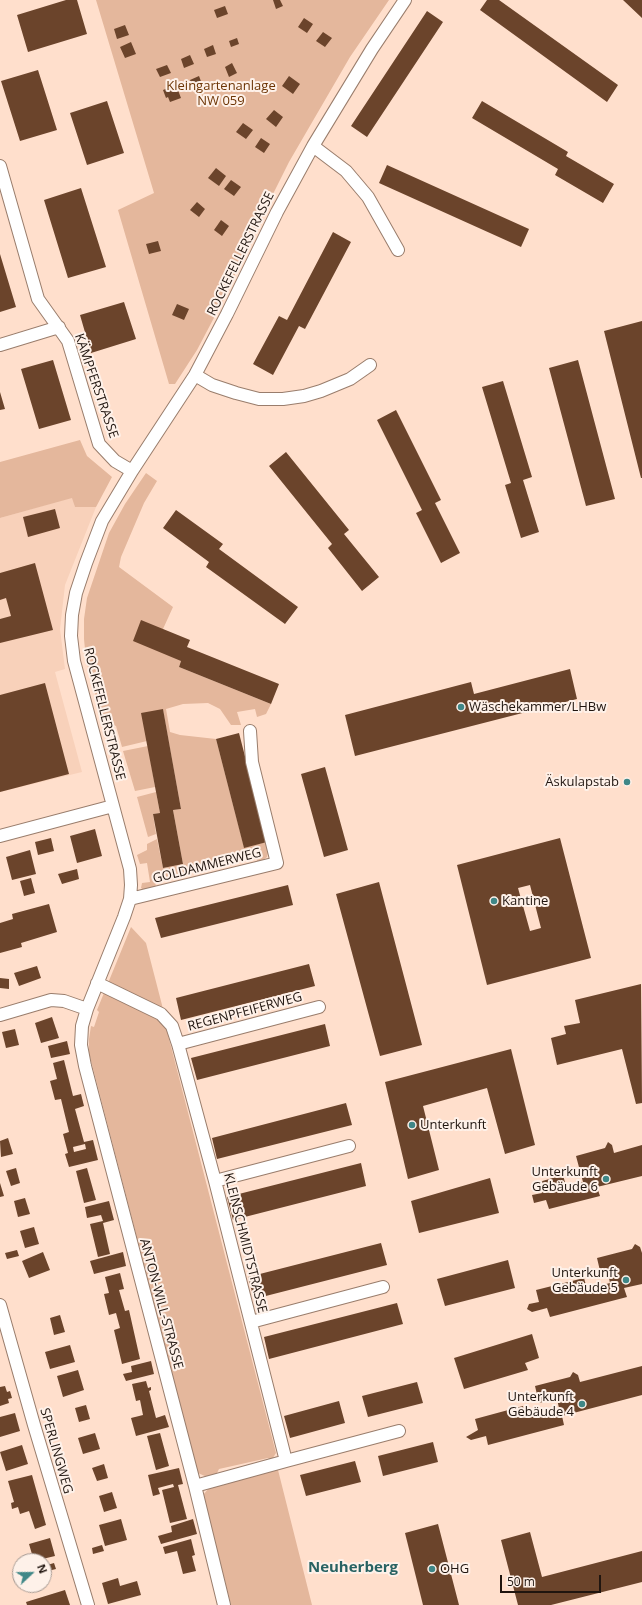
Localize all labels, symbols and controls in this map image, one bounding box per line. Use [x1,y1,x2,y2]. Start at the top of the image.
park label: Kleingartenanlage NW 059 [166,78,276,109]
street label: ROCKEFELLERSTRASSE [204,189,278,319]
street label: KÄMPFERSTRASSE [71,332,121,440]
street label: ROCKEFELLERSTRASSE [80,646,128,782]
place label: Wäschekammer/LHBw [469,699,606,715]
marker: Wäschekammer/LHBw [456,702,466,712]
place label: Äskulapstab [545,774,619,790]
marker: Äskulapstab [622,777,632,787]
street label: GOLDAMMERWEG [151,845,263,887]
place label: Kantine [502,893,548,909]
marker: Kantine [489,896,499,906]
street label: REGENPFEIFERWEG [186,989,304,1035]
place label: Unterkunft [420,1117,486,1133]
marker: Unterkunft [407,1120,417,1130]
place label: Unterkunft Gebäude 6 [532,1164,598,1195]
street label: KLEINSCHMIDTSTRASSE [220,1171,270,1315]
marker: Unterkunft Gebäude 6 [601,1174,611,1184]
street label: ANTON-WILL-STRASSE [136,1237,186,1371]
place label: Unterkunft Gebäude 5 [552,1265,618,1296]
marker: Unterkunft Gebäude 5 [621,1275,631,1285]
place label: Unterkunft Gebäude 4 [508,1389,574,1420]
marker: Unterkunft Gebäude 4 [577,1399,587,1409]
street label: SPERLINGWEG [36,1406,76,1496]
north arrow [12,1553,52,1593]
district label: Neuherberg [308,1559,398,1577]
place label: OHG [440,1561,469,1577]
text: N [34,1562,51,1576]
marker: OHG [427,1564,437,1574]
scale bar [502,1567,603,1593]
text: 50 m [507,1573,535,1590]

